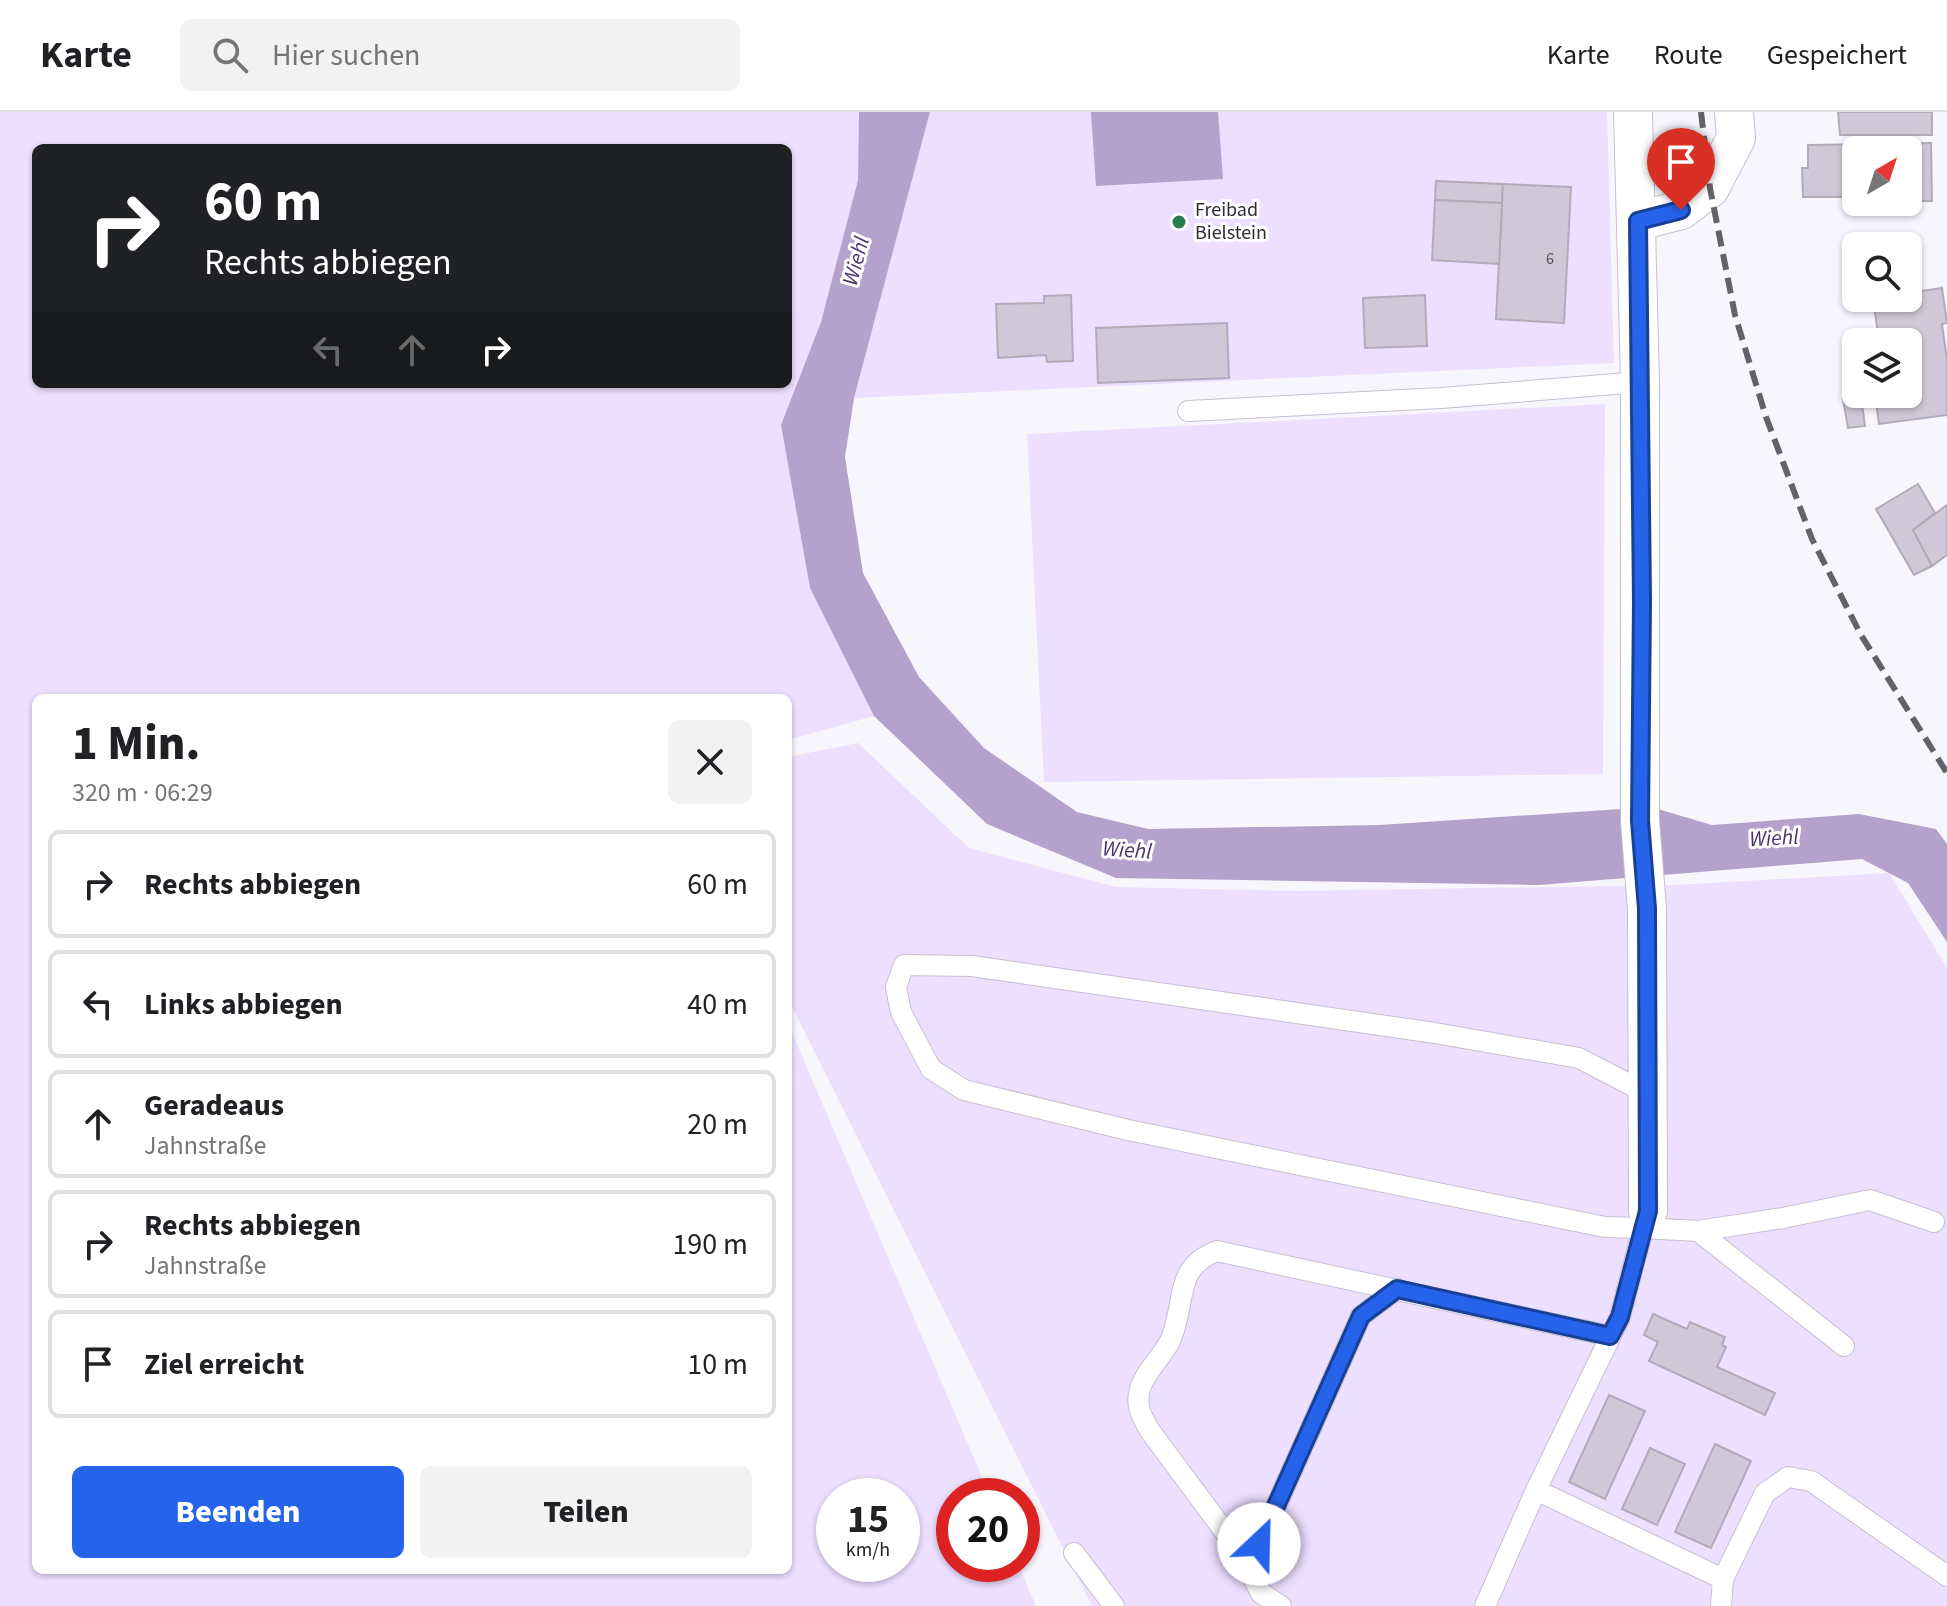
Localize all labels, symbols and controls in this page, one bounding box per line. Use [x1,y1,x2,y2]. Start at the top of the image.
search box [180,19,740,91]
text: Karte [40,28,132,82]
icon: search [208,33,252,77]
text: Hier suchen [272,34,420,77]
text: Karte [1547,35,1610,75]
text: Route [1654,35,1723,75]
text: Gespeichert [1767,35,1907,75]
pin [1647,128,1715,210]
north arrow [1842,136,1922,216]
map controls [1842,136,1922,408]
icon: arrive [1659,140,1703,184]
text: 60 m [204,163,322,242]
icon: right [72,176,176,280]
place label: Freibad Bielstein [1195,196,1267,247]
marker: Freibad Bielstein [1170,213,1188,231]
water label: Wiehl [834,232,878,289]
button: search [1842,232,1922,312]
text: Rechts abbiegen [204,237,452,288]
house number: 6 [1546,248,1554,270]
icon: left [306,328,350,372]
icon: ahead [390,328,434,372]
icon: right [474,328,518,372]
button: layers [1842,328,1922,408]
text: 1 Min. [72,710,200,778]
button: close [668,720,752,804]
text: 320 m · 06:29 [72,774,213,811]
water label: Wiehl [1749,821,1800,855]
water label: Wiehl [1101,832,1153,868]
icon: right [76,862,120,906]
text: Rechts abbiegen [144,863,361,906]
text: 60 m [687,863,748,906]
icon: left [76,982,120,1026]
text: Links abbiegen [144,983,343,1026]
text: 40 m [687,983,748,1026]
text: Geradeaus [144,1084,284,1127]
icon: ahead [76,1102,120,1146]
text: 20 m [687,1103,748,1146]
text: Jahnstraße [144,1127,266,1164]
text: Rechts abbiegen [144,1204,361,1247]
icon: right [76,1222,120,1266]
text: 190 m [672,1223,748,1266]
text: Jahnstraße [144,1247,266,1284]
icon: arrive [76,1342,120,1386]
text: Ziel erreicht [144,1343,304,1386]
text: 10 m [687,1343,748,1386]
button: Beenden [72,1466,404,1558]
button: Teilen [420,1466,752,1558]
speed limit sign: 20 [936,1478,1040,1582]
text: 15 [847,1491,889,1548]
position arrow [1217,1502,1301,1586]
text: km/h [846,1536,890,1564]

